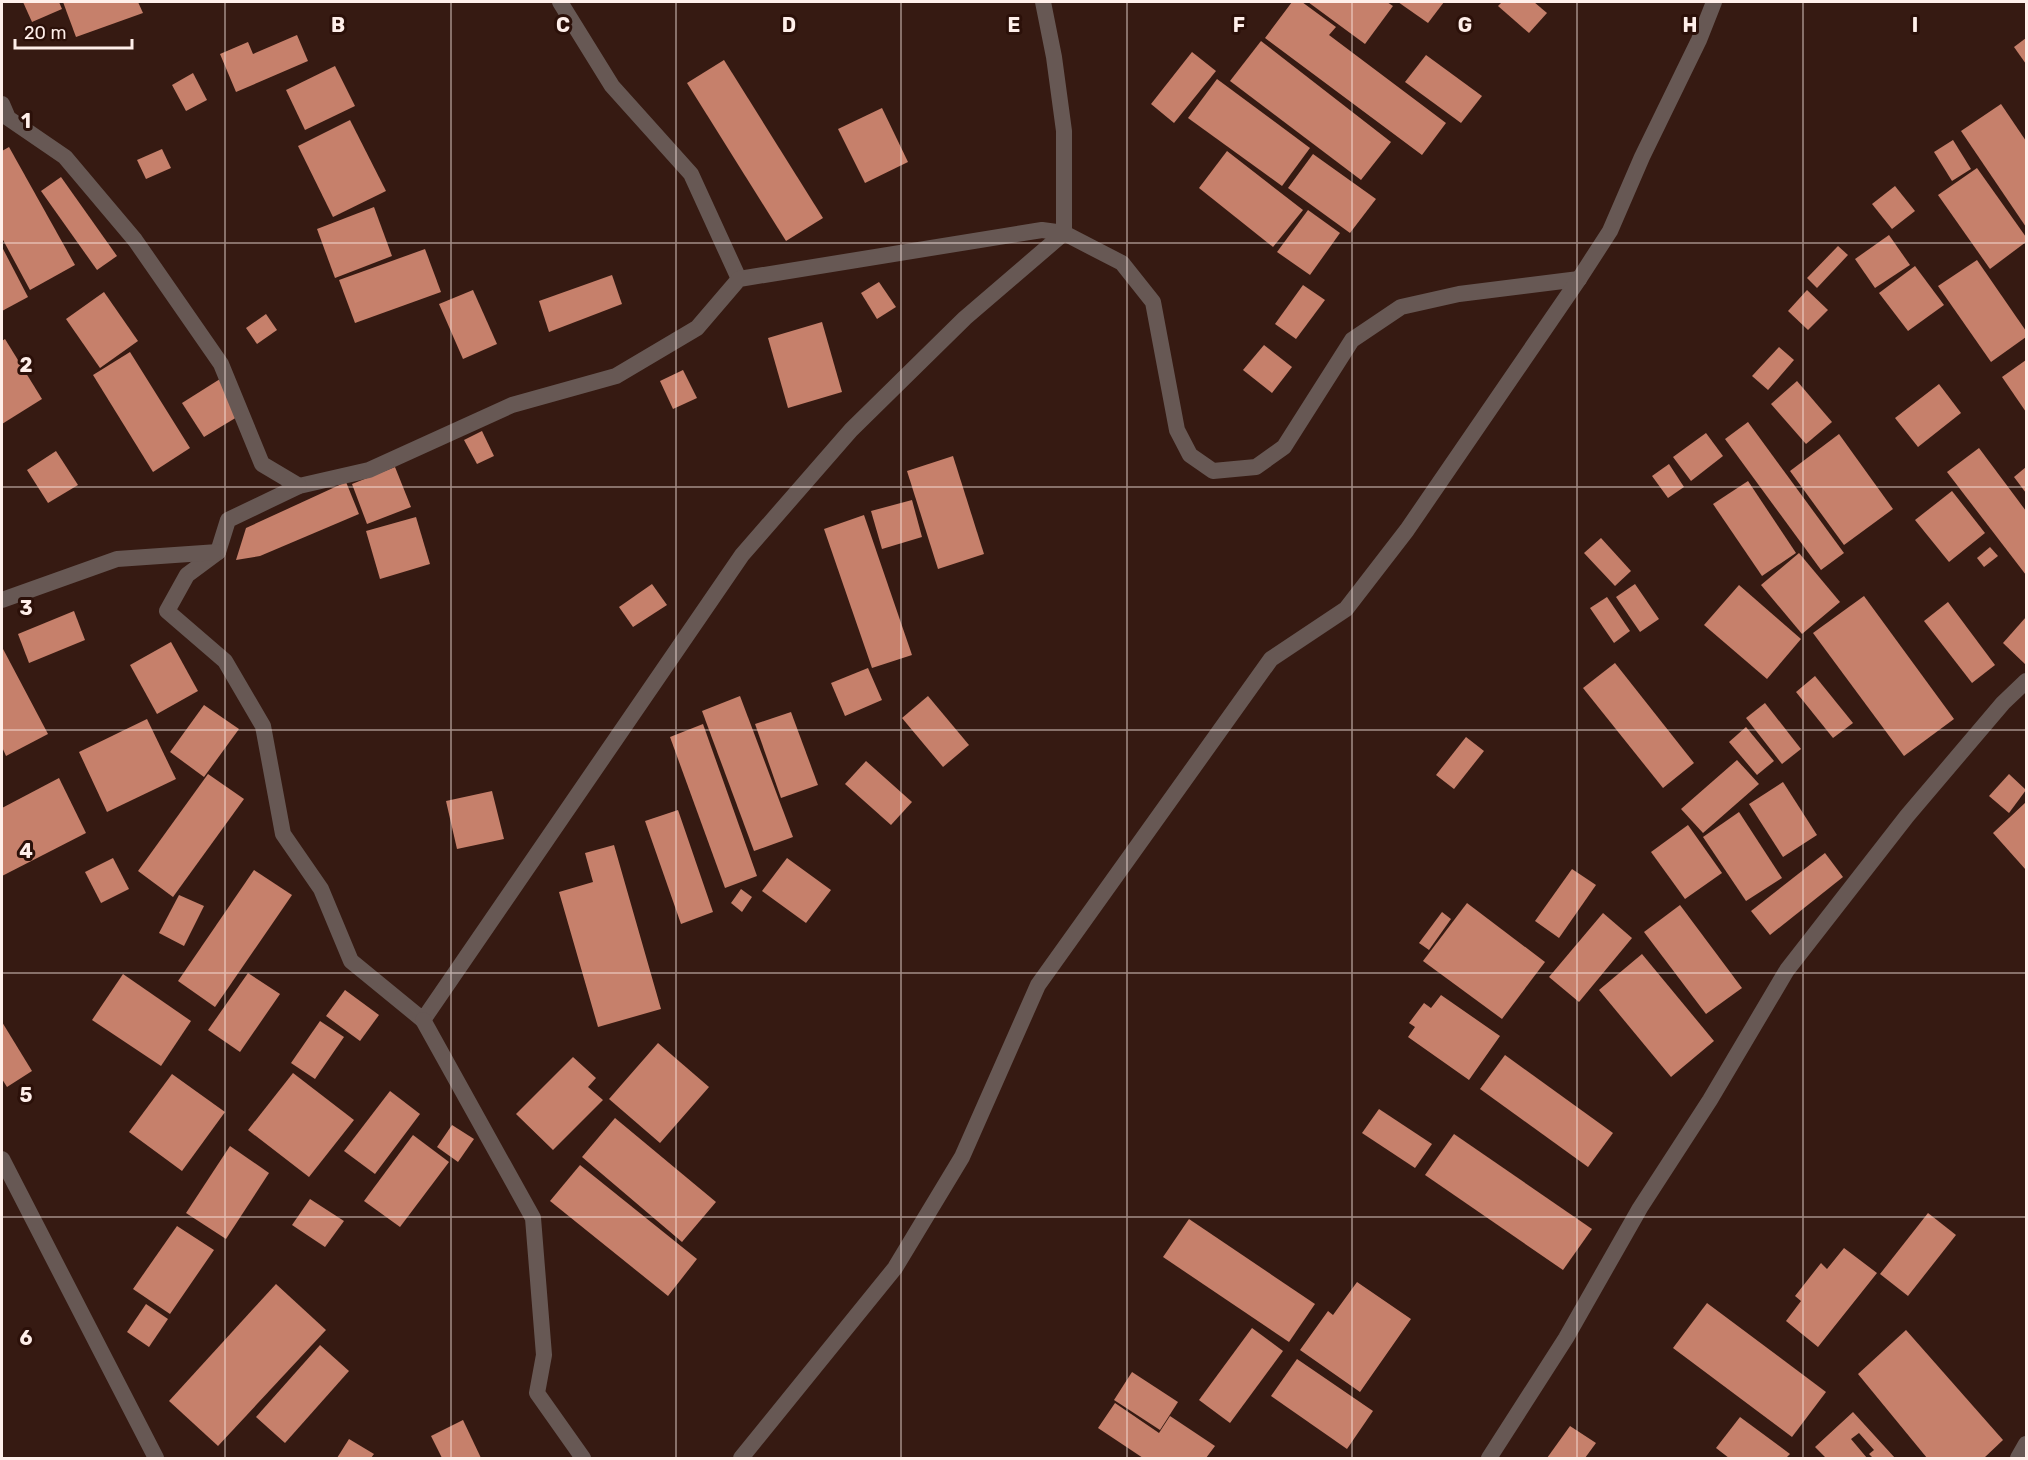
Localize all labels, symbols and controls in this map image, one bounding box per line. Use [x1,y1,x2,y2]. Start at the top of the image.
scale bar [15,12,132,50]
text: B [331,13,345,37]
text: C [556,13,570,37]
text: D [782,13,796,37]
text: E [1008,13,1020,37]
text: F [1233,13,1245,37]
text: G [1458,13,1472,37]
text: H [1683,13,1697,37]
text: I [1912,13,1918,37]
text: 20 m [24,22,66,44]
text: 1 [21,109,31,133]
text: 2 [20,353,33,377]
text: 3 [19,596,33,620]
text: 4 [19,839,33,863]
text: 5 [20,1083,33,1107]
text: 6 [19,1326,33,1350]

